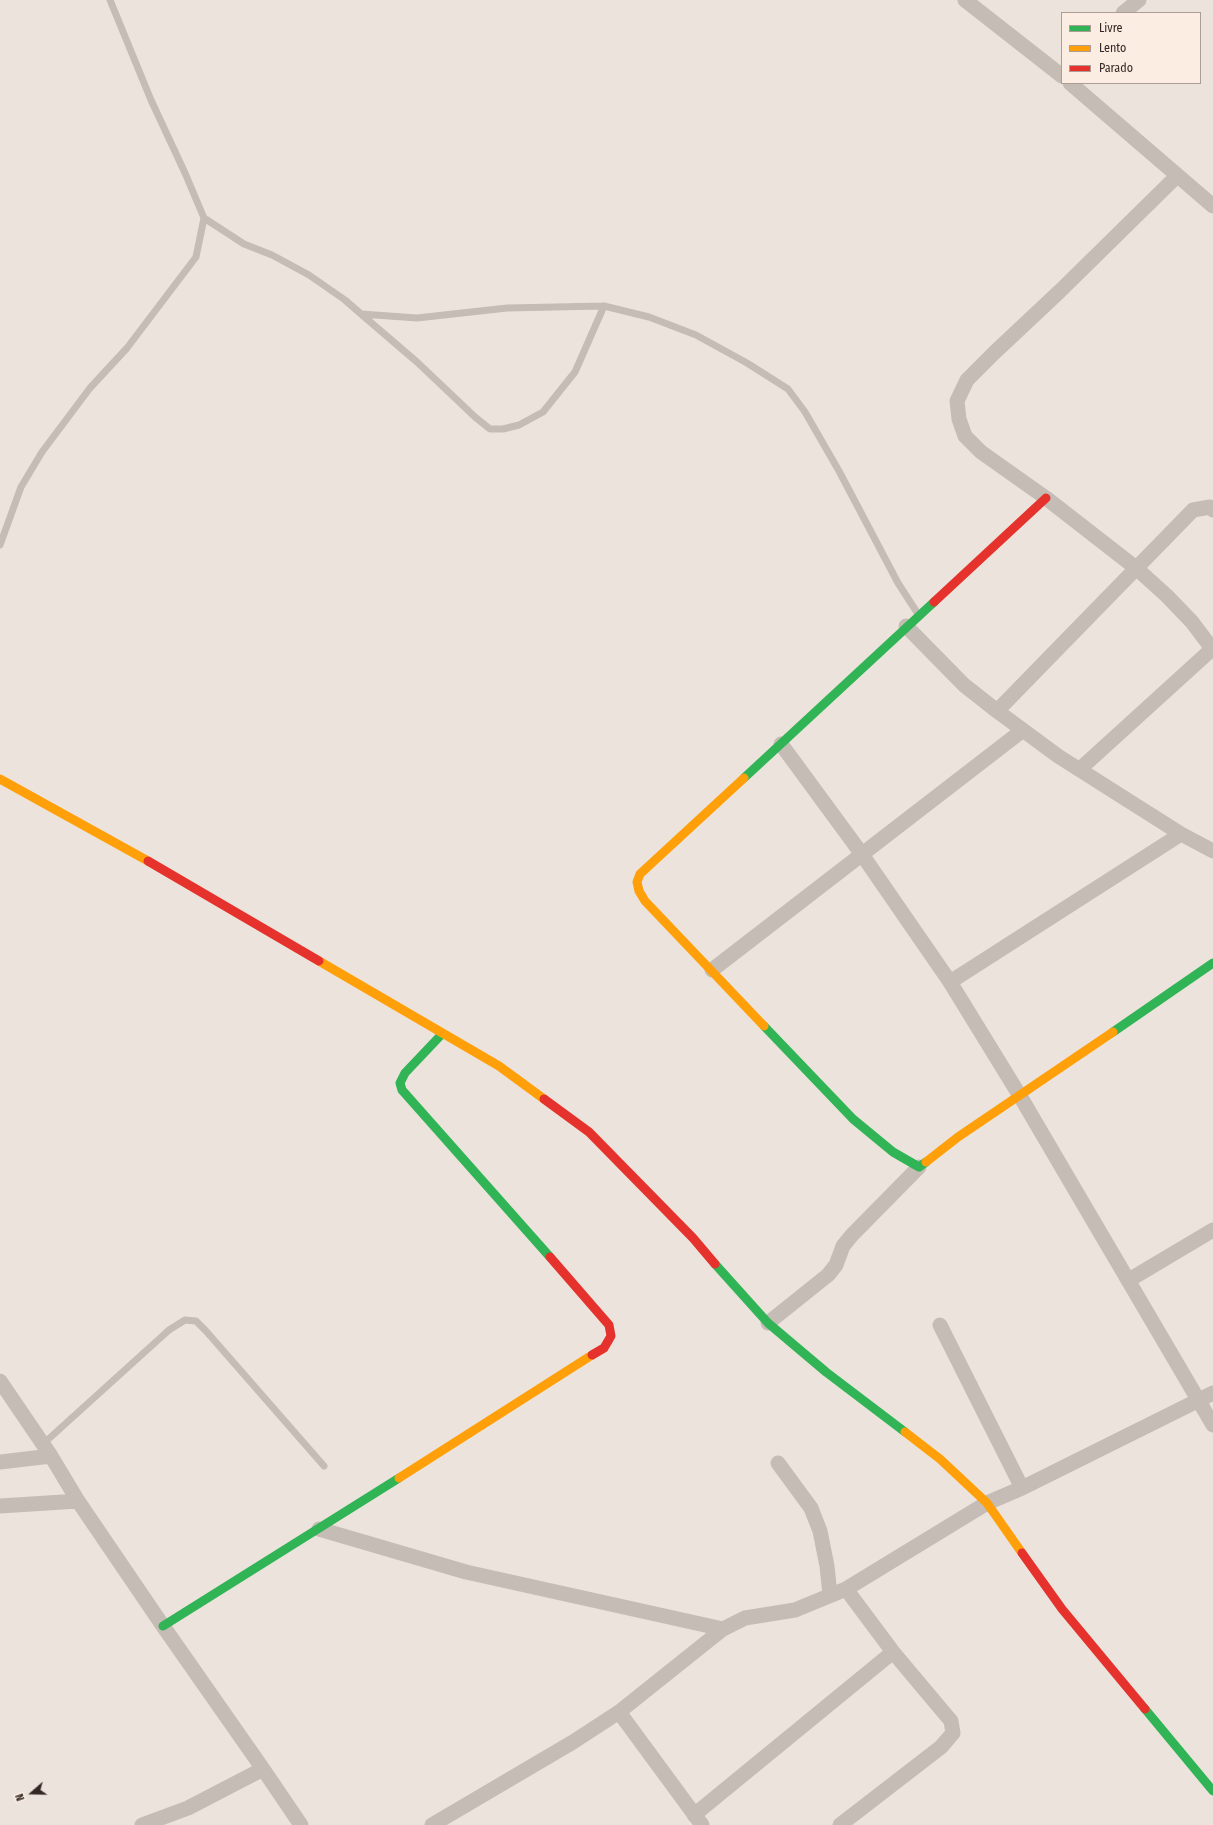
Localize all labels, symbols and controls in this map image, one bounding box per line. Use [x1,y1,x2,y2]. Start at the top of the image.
legend [1061,12,1201,84]
text: Livre [1099,21,1122,35]
text: Lento [1099,41,1126,55]
text: Parado [1099,61,1133,75]
north arrow [12,1773,52,1813]
text: N [13,1792,27,1803]

